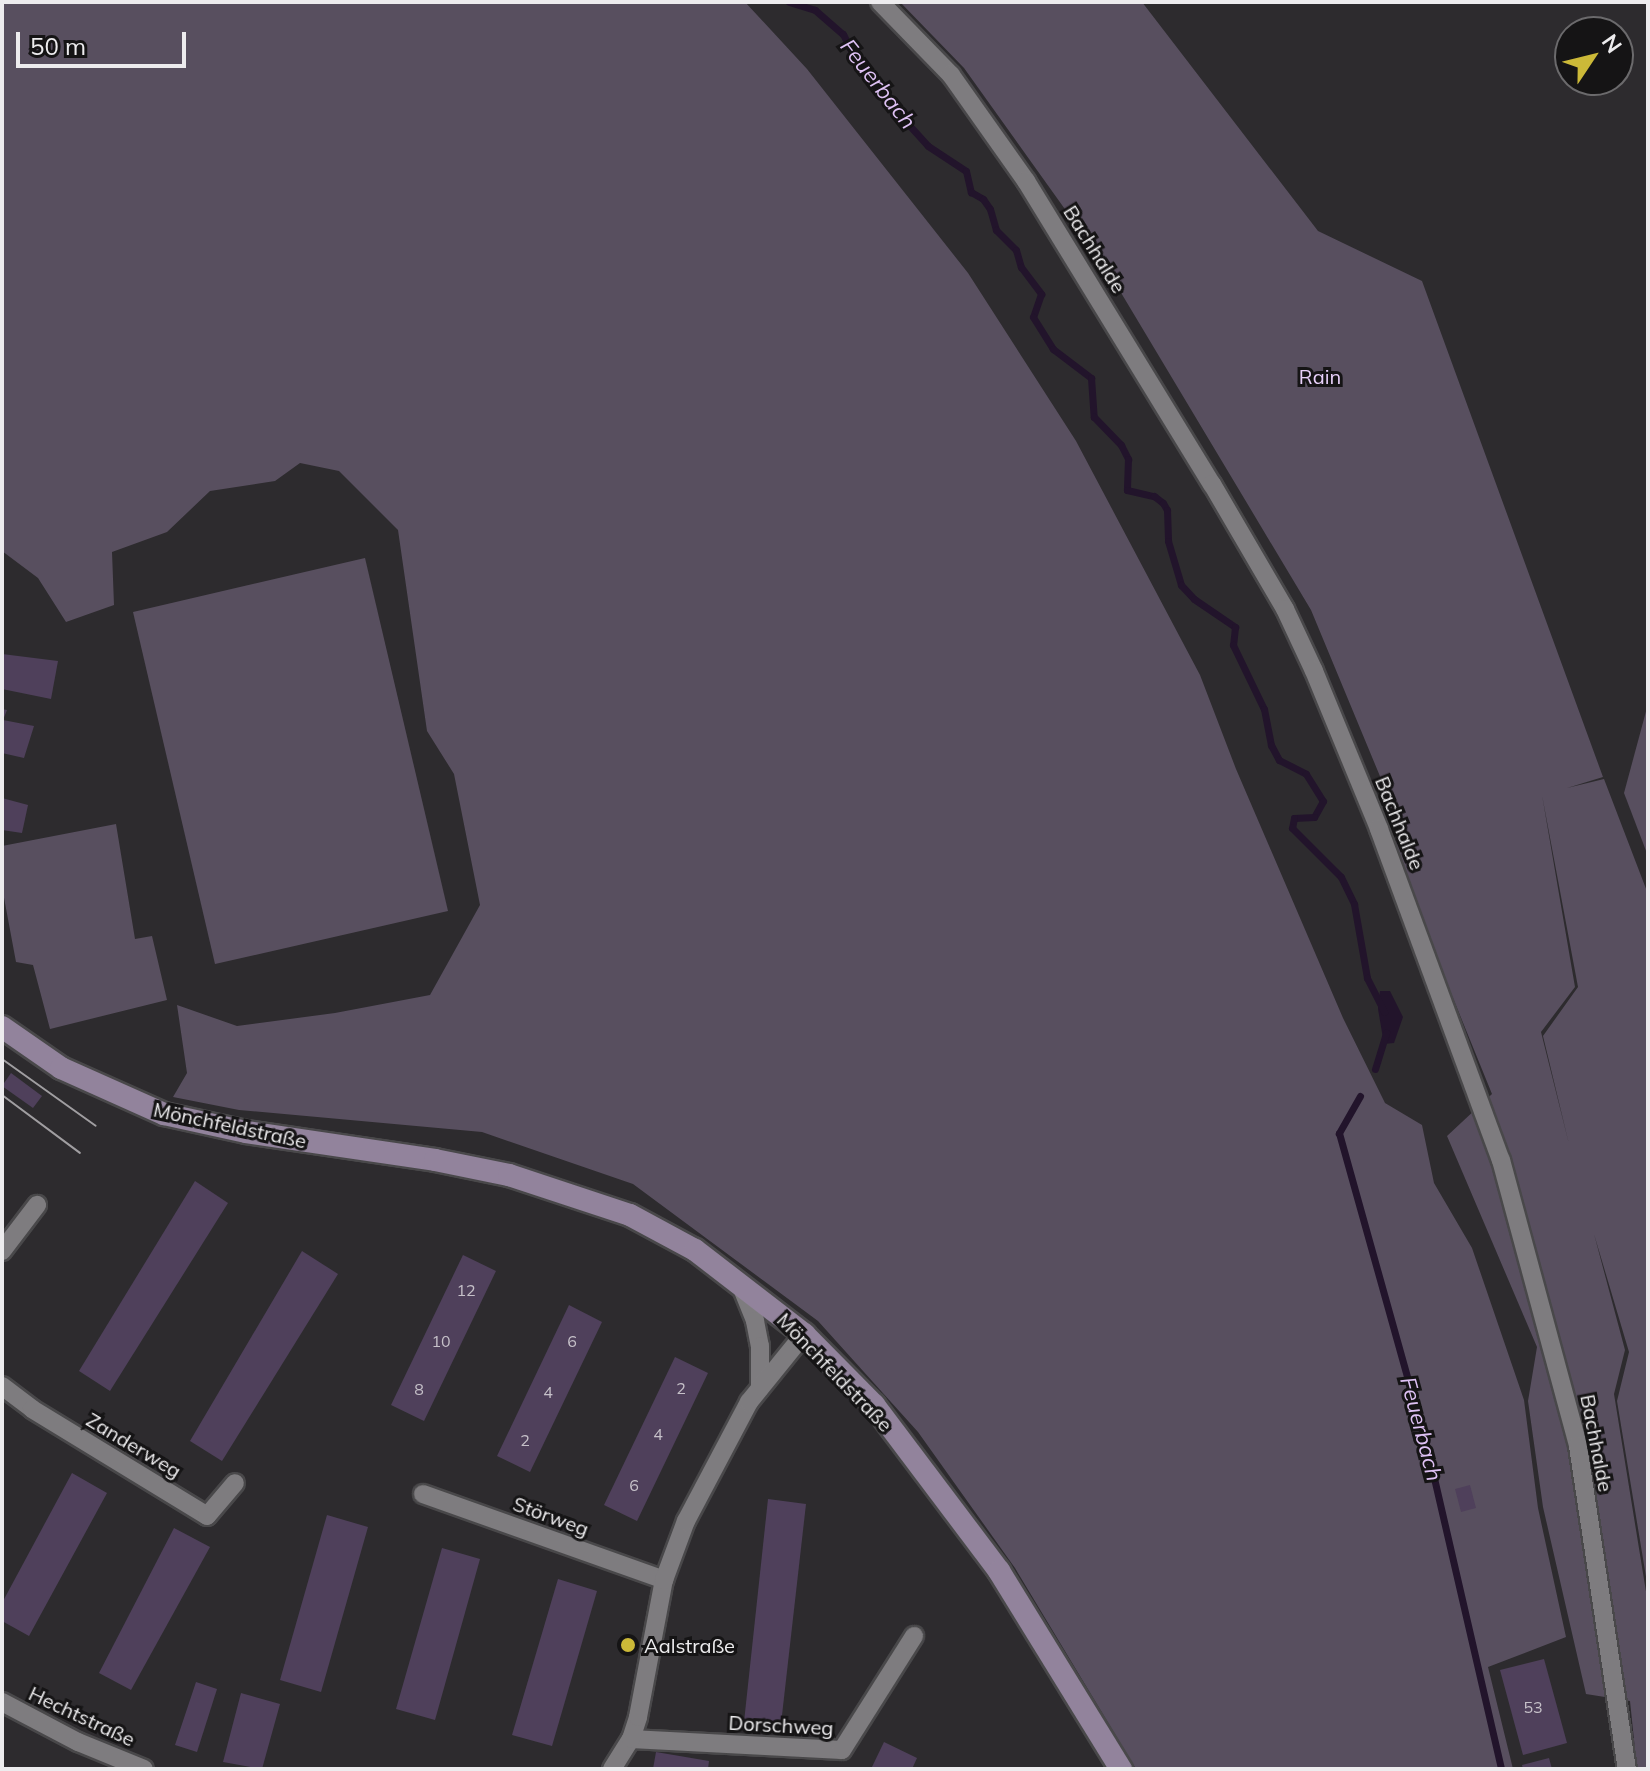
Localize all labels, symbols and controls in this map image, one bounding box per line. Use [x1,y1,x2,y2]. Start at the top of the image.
scale bar [20,16,190,66]
north arrow [1554,16,1634,96]
text: N [1596,29,1628,58]
text: 50 m [30,31,86,61]
water label: Feuerbach [835,34,921,134]
street label: Bachhalde [1059,201,1131,297]
park label: Rain [1299,364,1341,388]
street label: Bachhalde [1370,773,1430,873]
street label: Mönchfeldstraße [151,1097,309,1153]
house number: 12 [456,1280,476,1300]
street label: Mönchfeldstraße [772,1308,898,1436]
house number: 10 [431,1331,451,1351]
house number: 6 [567,1331,577,1351]
water label: Feuerbach [1394,1374,1448,1484]
house number: 2 [676,1378,686,1398]
house number: 8 [414,1379,424,1399]
house number: 4 [543,1382,553,1402]
street label: Bachhalde [1576,1392,1618,1494]
street label: Zanderweg [82,1407,186,1483]
house number: 4 [653,1424,663,1444]
house number: 2 [520,1430,530,1450]
house number: 6 [629,1475,639,1495]
street label: Störweg [510,1491,592,1541]
place label: Aalstraße [644,1633,735,1657]
marker: Aalstraße [619,1636,637,1654]
street label: Hechtstraße [25,1681,139,1751]
house number: 53 [1523,1697,1543,1717]
street label: Dorschweg [728,1710,834,1740]

